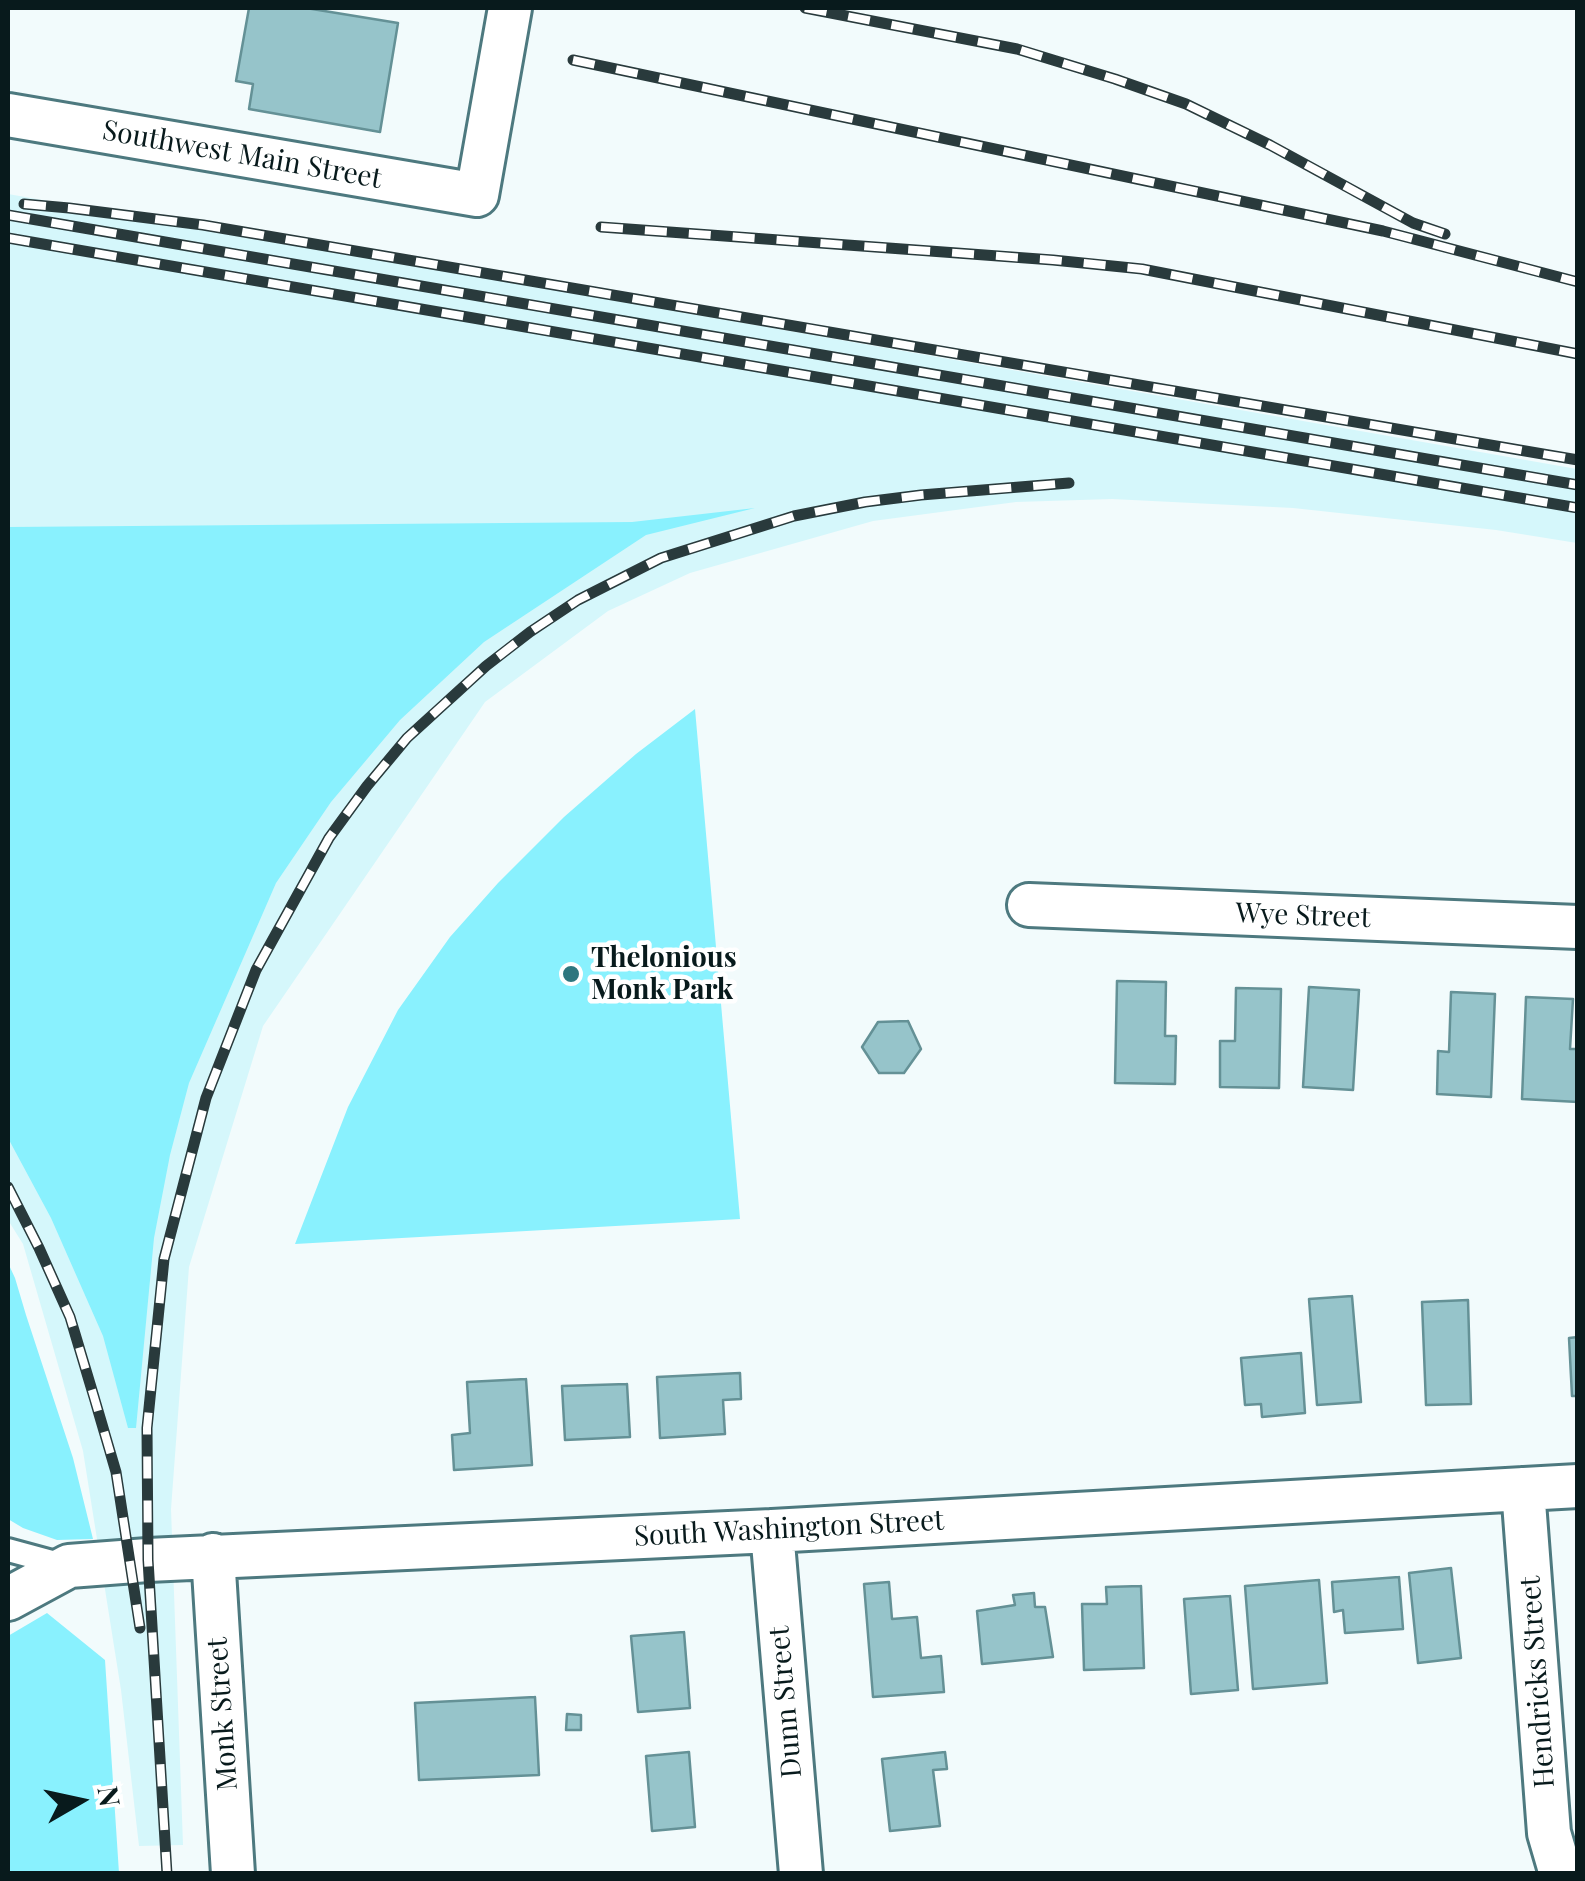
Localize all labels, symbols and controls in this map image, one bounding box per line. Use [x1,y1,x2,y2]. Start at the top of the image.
street label: Southwest Main Street [100,114,384,196]
street label: Wye Street [1235,897,1371,935]
place label: Thelonious Monk Park [591,941,737,1007]
marker: Thelonious Monk Park [560,963,582,985]
street label: South Washington Street [633,1504,945,1554]
street label: Hendricks Street [1514,1575,1562,1789]
street label: Dunn Street [763,1625,809,1779]
street label: Monk Street [201,1636,245,1792]
north arrow [30,1751,130,1851]
text: N [90,1783,130,1809]

